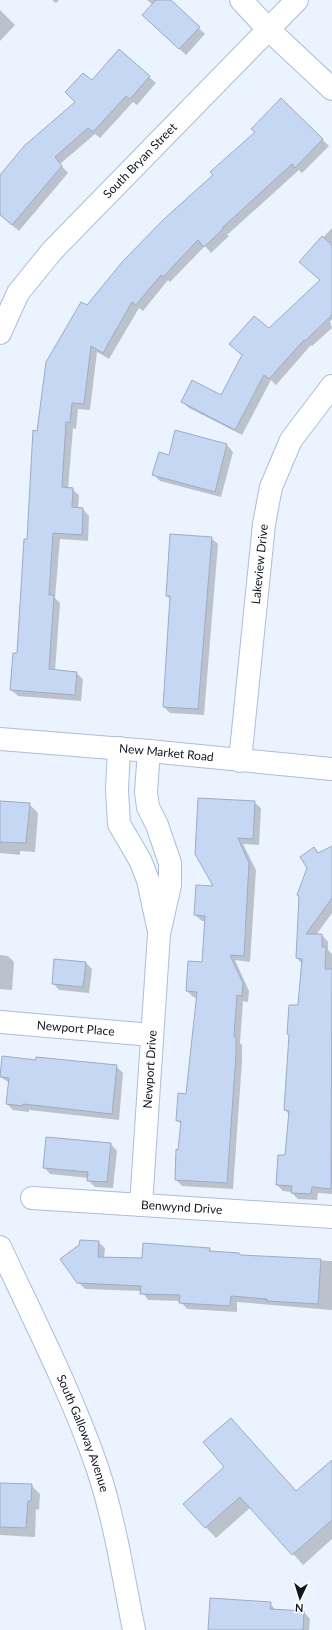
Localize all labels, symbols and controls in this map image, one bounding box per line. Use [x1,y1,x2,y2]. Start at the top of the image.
street label: South Bryan Street [100,119,180,201]
street label: Lakeview Drive [248,523,271,605]
street label: New Market Road [119,741,214,764]
street label: Newport Place [36,1017,115,1039]
street label: Newport Drive [139,1030,160,1109]
street label: Benwynd Drive [141,1197,223,1217]
street label: South Galloway Avenue [54,1372,112,1494]
north arrow [280,1578,320,1618]
text: N [295,1602,304,1615]

